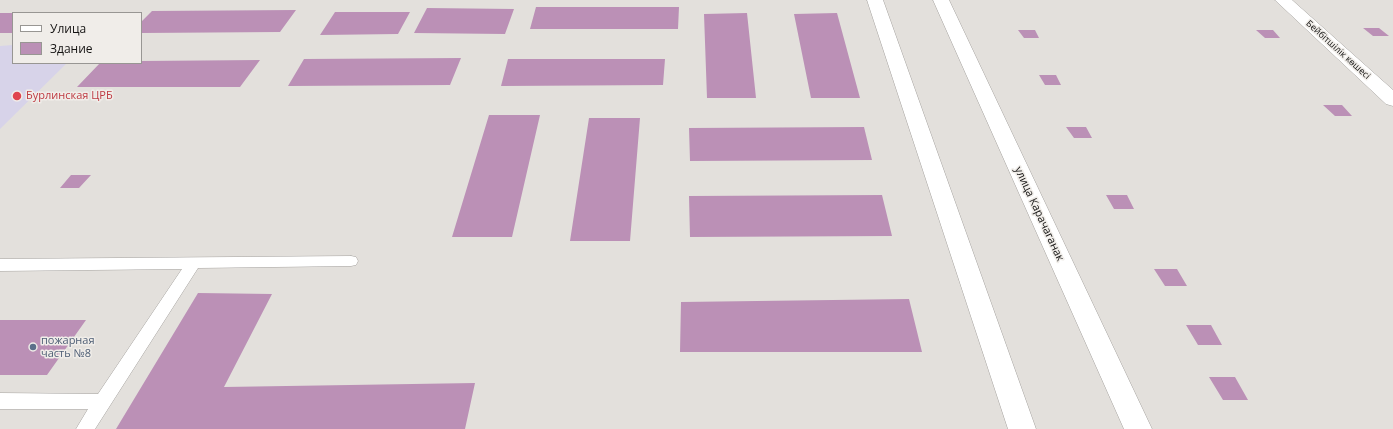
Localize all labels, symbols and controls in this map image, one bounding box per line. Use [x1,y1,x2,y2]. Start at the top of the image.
legend [12,12,142,64]
street label: Бейбітшілік көшесі [1304,18,1372,82]
text: Улица [50,20,86,37]
text: Здание [50,40,93,57]
place label: Бурлинская ЦРБ [26,89,113,103]
marker: Бурлинская ЦРБ [11,90,23,102]
street label: улица Карачаганак [1011,165,1067,263]
place label: пожарная часть №8 [41,334,95,360]
marker: пожарная часть №8 [28,342,38,352]

